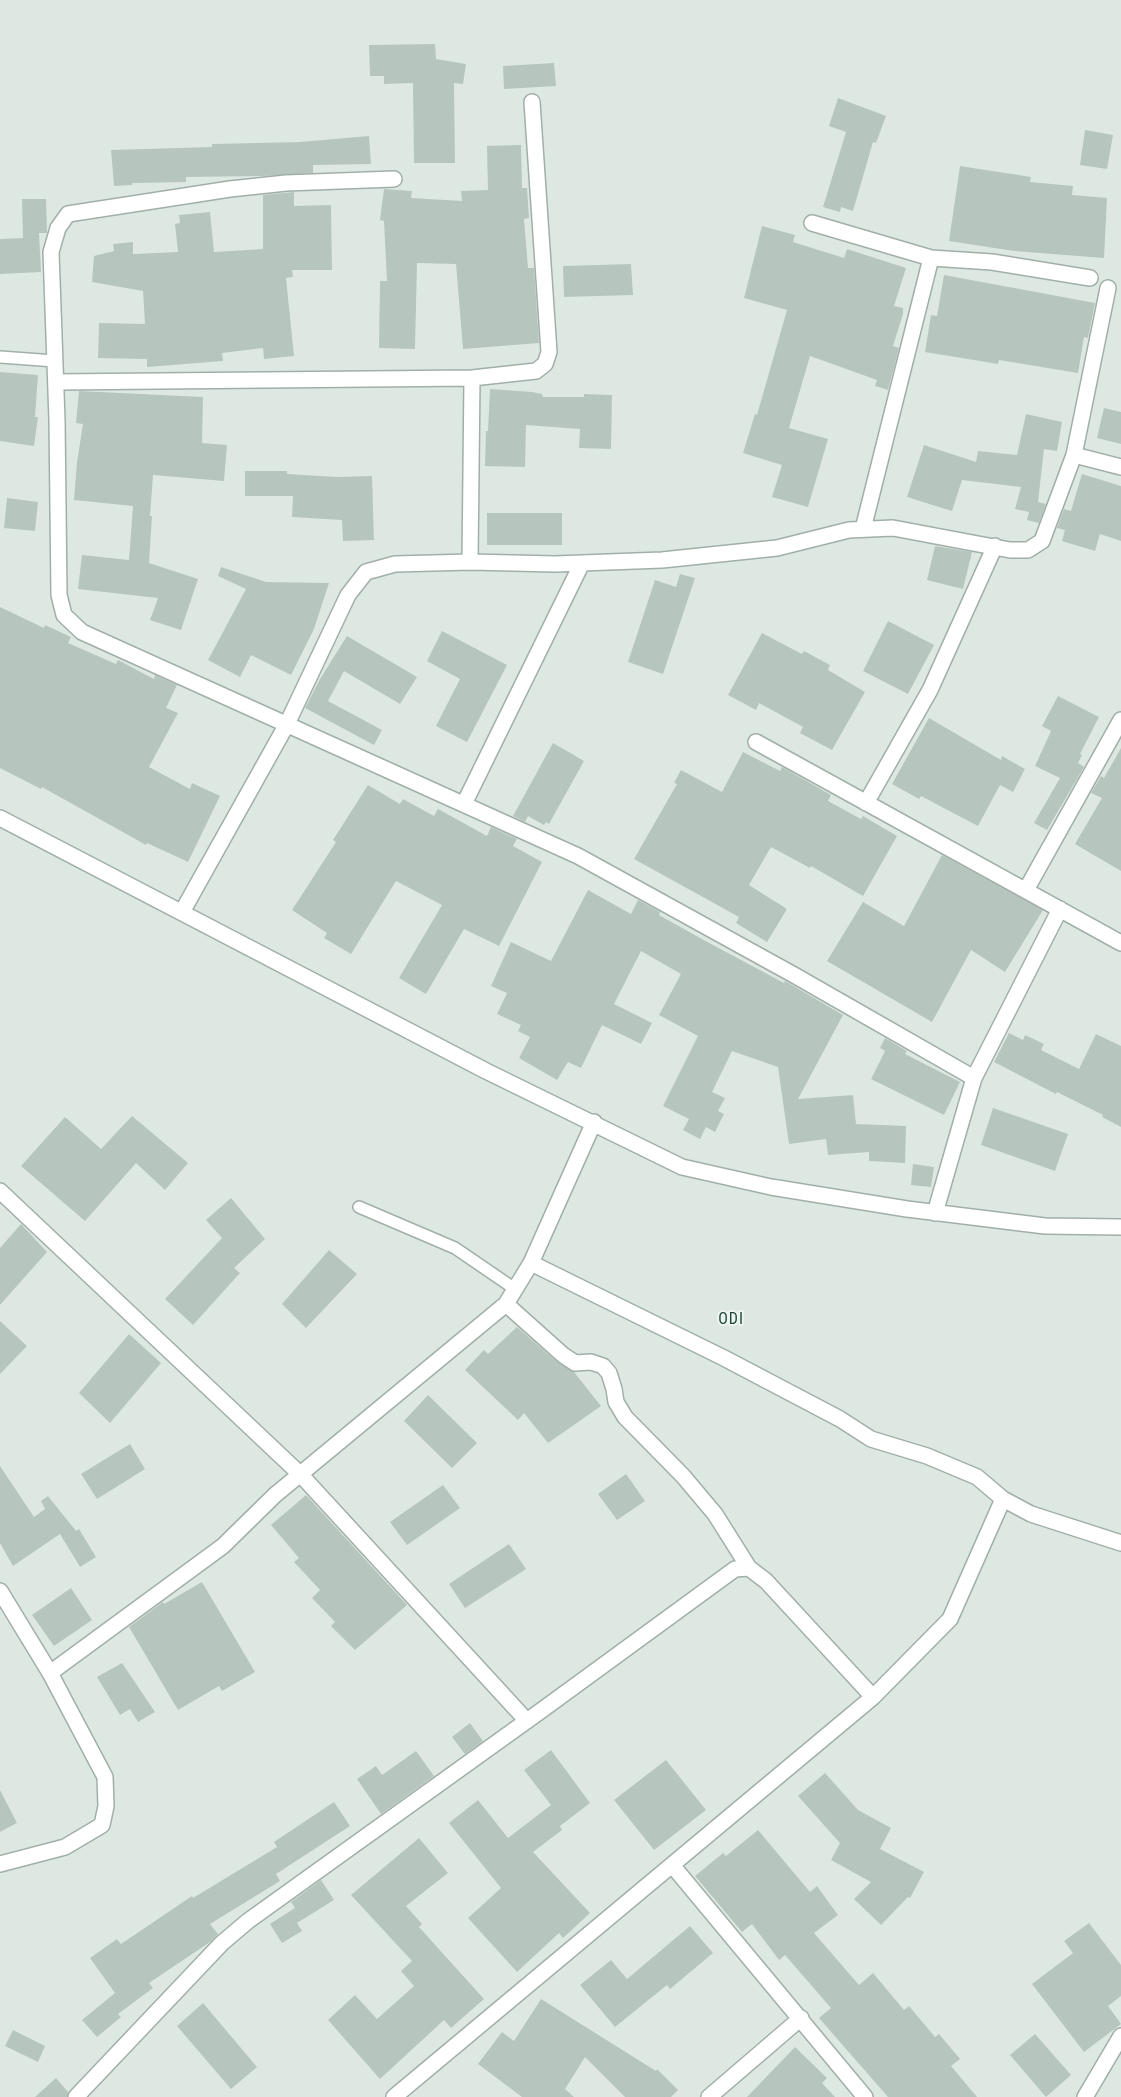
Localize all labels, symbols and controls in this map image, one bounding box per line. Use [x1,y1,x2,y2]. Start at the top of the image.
district label: ODI [718,1310,744,1330]

